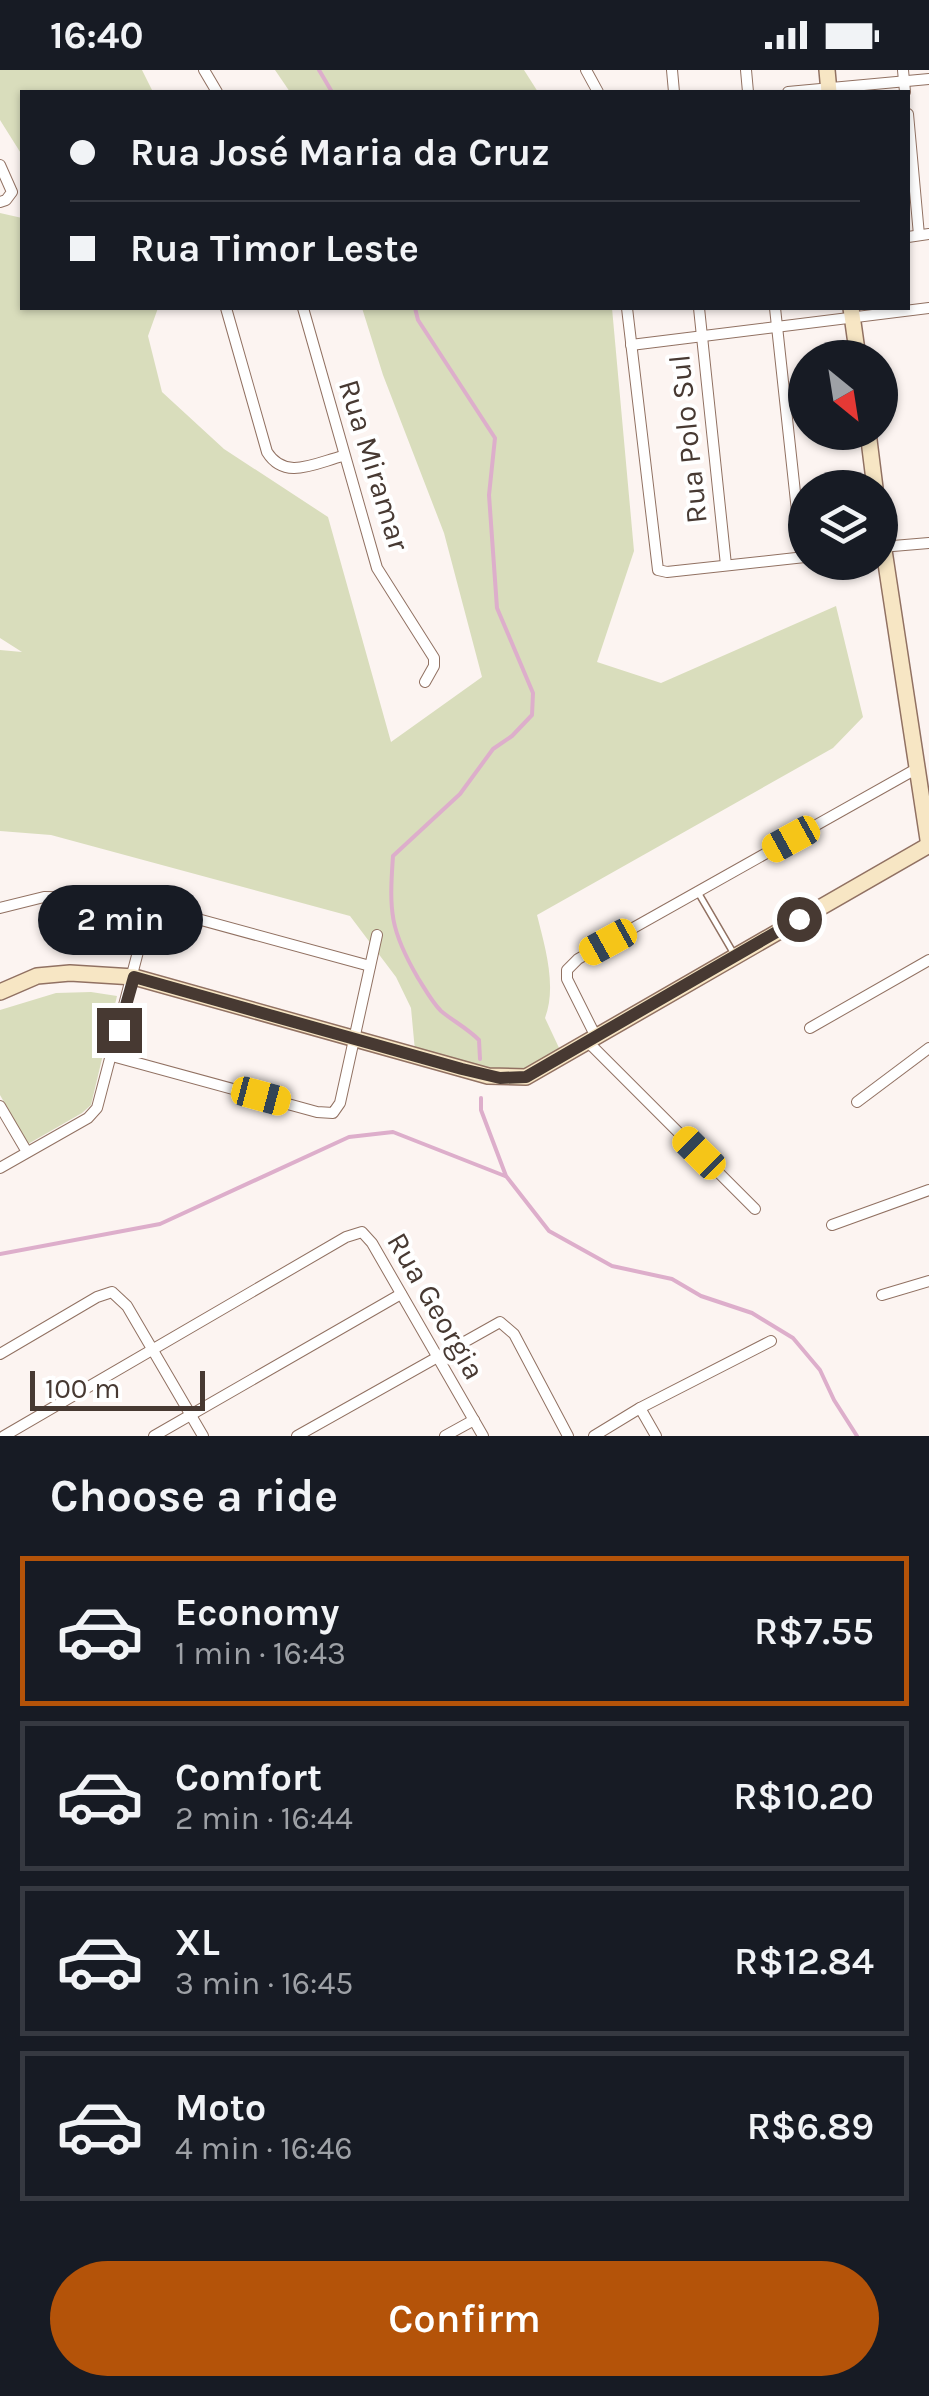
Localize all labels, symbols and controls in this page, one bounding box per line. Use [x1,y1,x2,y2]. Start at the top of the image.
text: 16:40 [50,13,144,58]
text: Rua José Maria da Cruz [130,130,550,175]
text: Rua Timor Leste [130,226,419,271]
north arrow [788,340,898,450]
map controls [788,340,898,580]
street label: Rua Polo Sul [661,353,715,525]
street label: Rua Miramar [331,375,417,555]
button: layers [788,470,898,580]
car [757,811,825,867]
callout: 2 min [36,885,202,955]
route start [777,897,822,942]
text: 2 min [77,901,164,938]
car [574,914,642,970]
route end [97,1008,142,1053]
car [228,1074,294,1118]
car [667,1121,731,1185]
street label: Rua Georgia [379,1226,493,1386]
scale bar [30,1366,205,1410]
text: 100 m [45,1372,120,1405]
text: Choose a ride [50,1470,338,1522]
icon: car [55,1586,145,1676]
text: Economy [175,1590,339,1635]
text: R$7.55 [754,1609,874,1654]
text: 1 min · 16:43 [175,1635,346,1672]
icon: car [55,1751,145,1841]
text: Comfort [175,1755,322,1800]
text: R$10.20 [733,1774,874,1819]
text: 2 min · 16:44 [175,1800,353,1837]
icon: car [55,1916,145,2006]
text: XL [175,1920,220,1965]
text: R$12.84 [734,1939,874,1984]
text: 3 min · 16:45 [175,1965,353,2002]
icon: car [55,2081,145,2171]
text: Moto [175,2085,266,2130]
text: R$6.89 [747,2104,874,2149]
text: 4 min · 16:46 [175,2130,353,2167]
button: Confirm [50,2261,879,2376]

